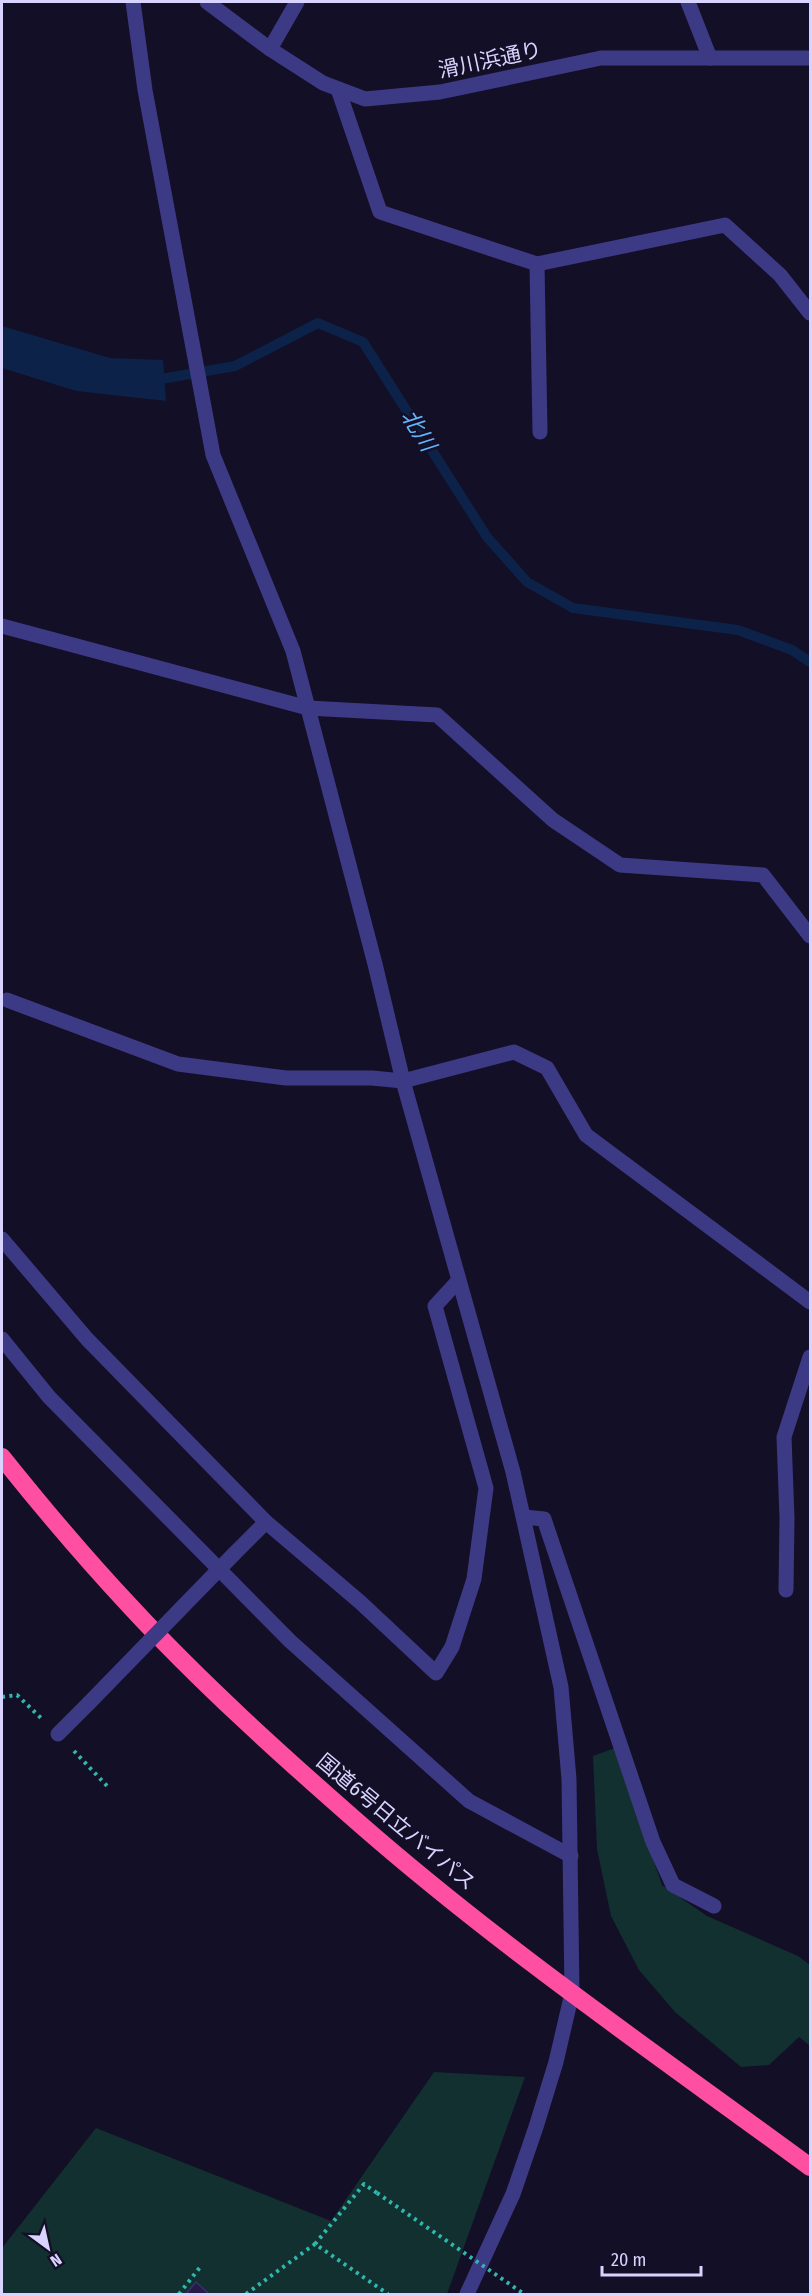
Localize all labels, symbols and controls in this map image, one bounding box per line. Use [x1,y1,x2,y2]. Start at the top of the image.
street label: 滑川浜通り [436,36,544,84]
water label: 北川 [395,404,443,458]
street label: 国道6号日立バイパス [311,1748,481,1896]
north arrow [18,2218,78,2278]
scale bar [602,2239,701,2277]
text: 20 m [611,2249,646,2271]
text: N [47,2250,65,2271]

